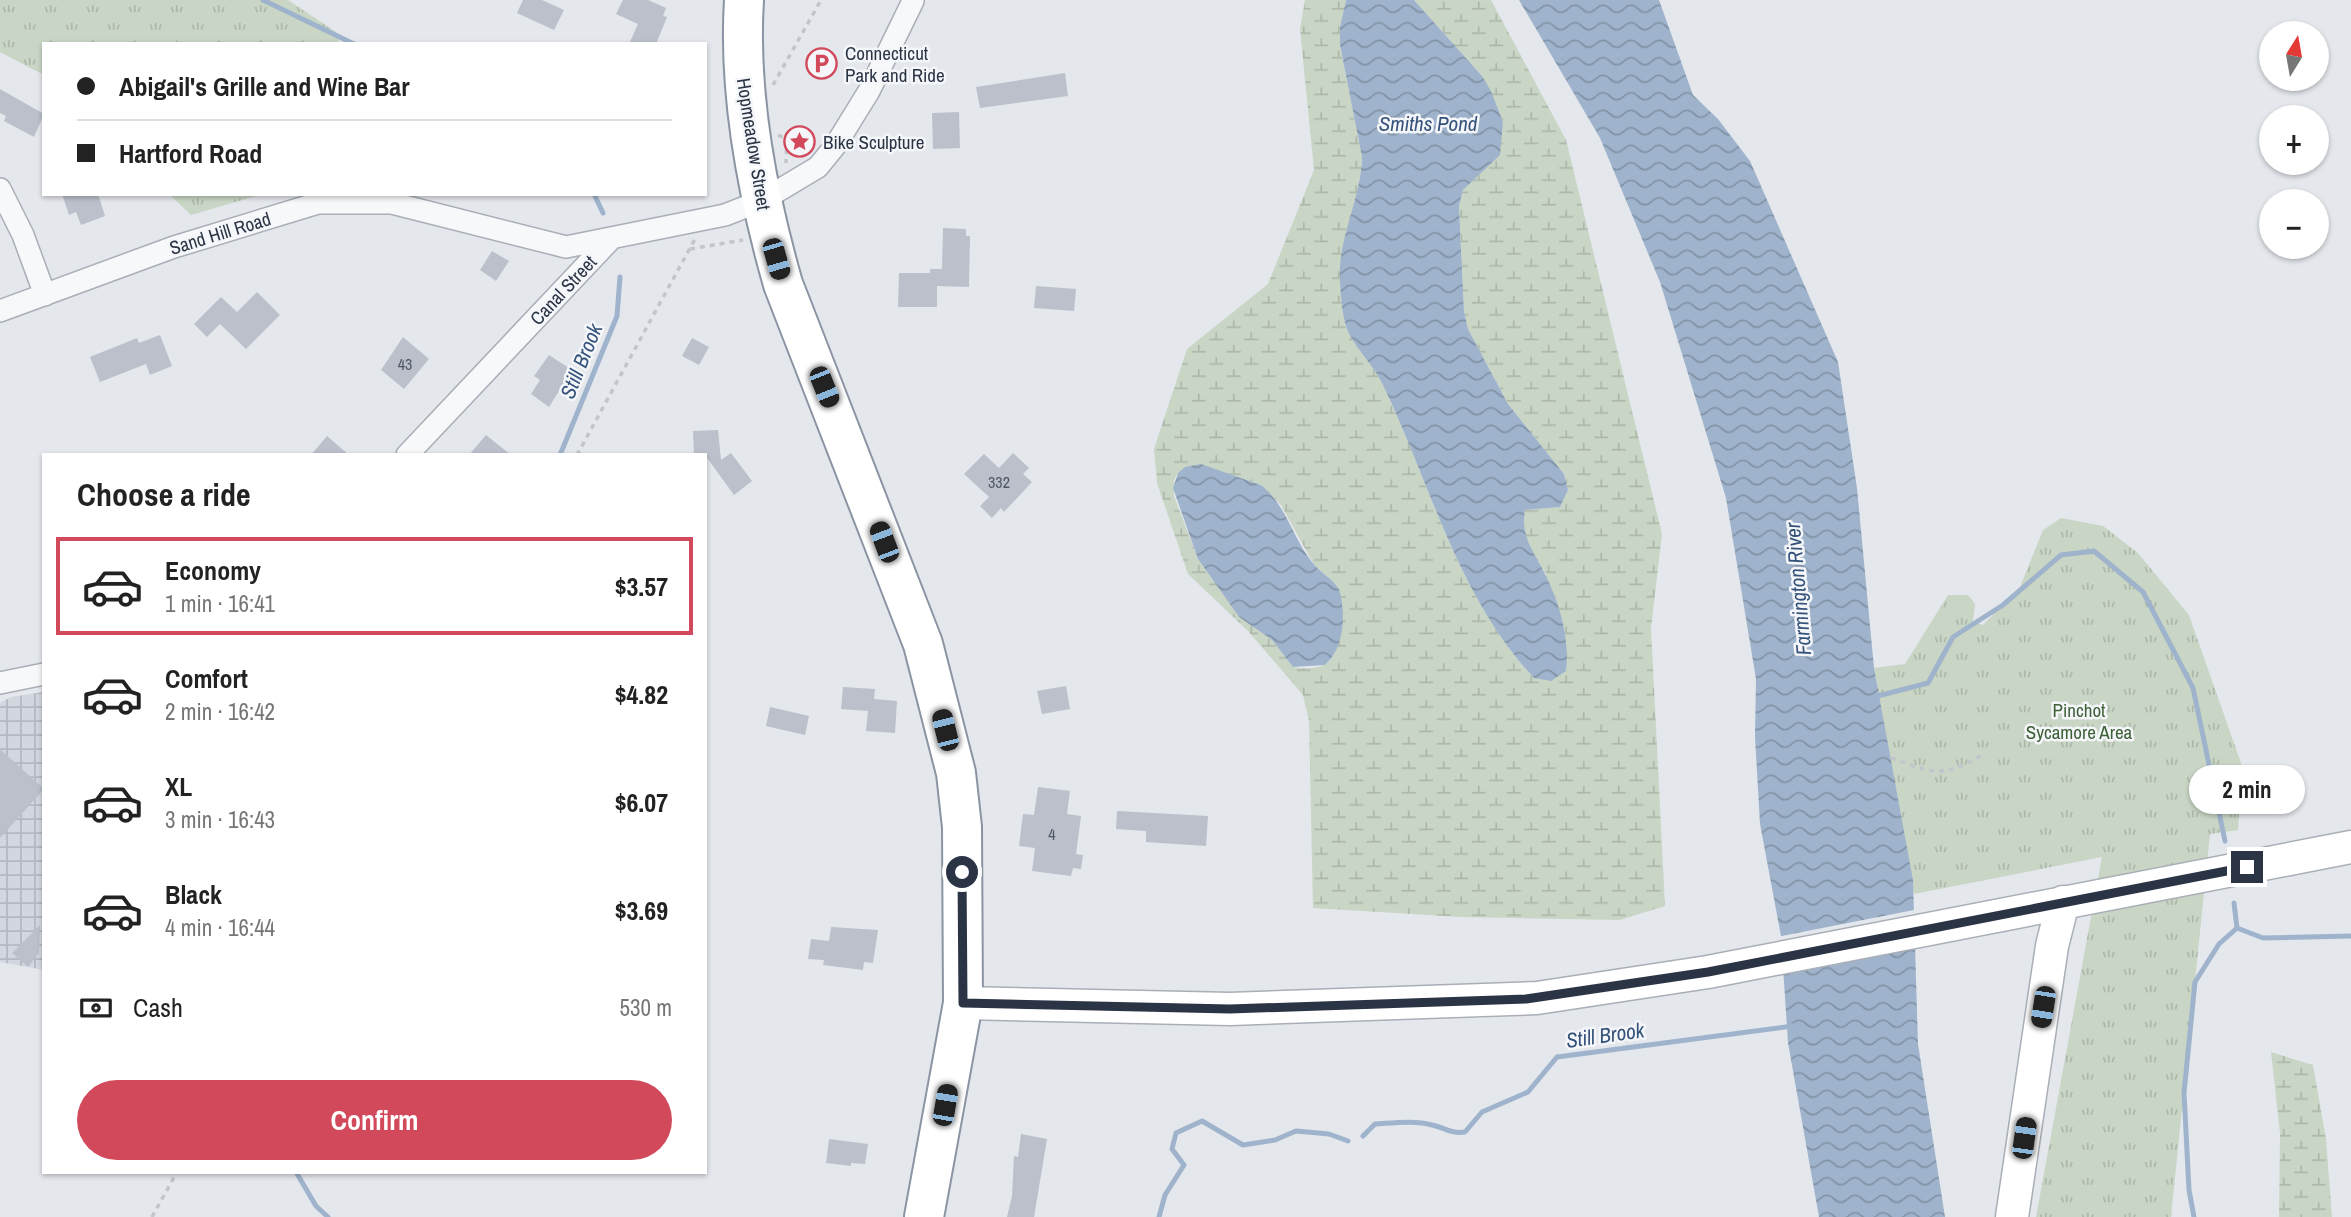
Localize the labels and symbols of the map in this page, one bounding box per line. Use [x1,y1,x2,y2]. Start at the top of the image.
north arrow [2259,21,2329,91]
place label: Connecticut Park and Ride [845,40,945,88]
parking icon: Connecticut Park and Ride [805,47,839,81]
street label: Hopmeadow Street [731,76,777,213]
water label: Smiths Pond [1379,109,1478,138]
place icon: Bike Sculpture [783,125,817,159]
place label: Bike Sculpture [823,129,924,155]
street label: Sand Hill Road [166,205,274,261]
car [761,236,792,282]
street label: Canal Street [524,249,602,331]
water label: Still Brook [553,318,610,403]
house number: 43 [398,353,412,375]
car [807,364,842,410]
house number: 332 [988,471,1010,493]
car [867,519,902,565]
water label: Farmington River [1778,520,1818,657]
park label: Pinchot Sycamore Area [2026,697,2133,745]
car [930,707,961,753]
callout: 2 min [2189,766,2305,814]
house number: 4 [1048,823,1056,845]
route end [2231,851,2263,883]
route start [946,856,978,888]
car [2030,985,2057,1029]
water label: Still Brook [1564,1015,1647,1055]
car [932,1082,959,1128]
car [2011,1116,2038,1160]

